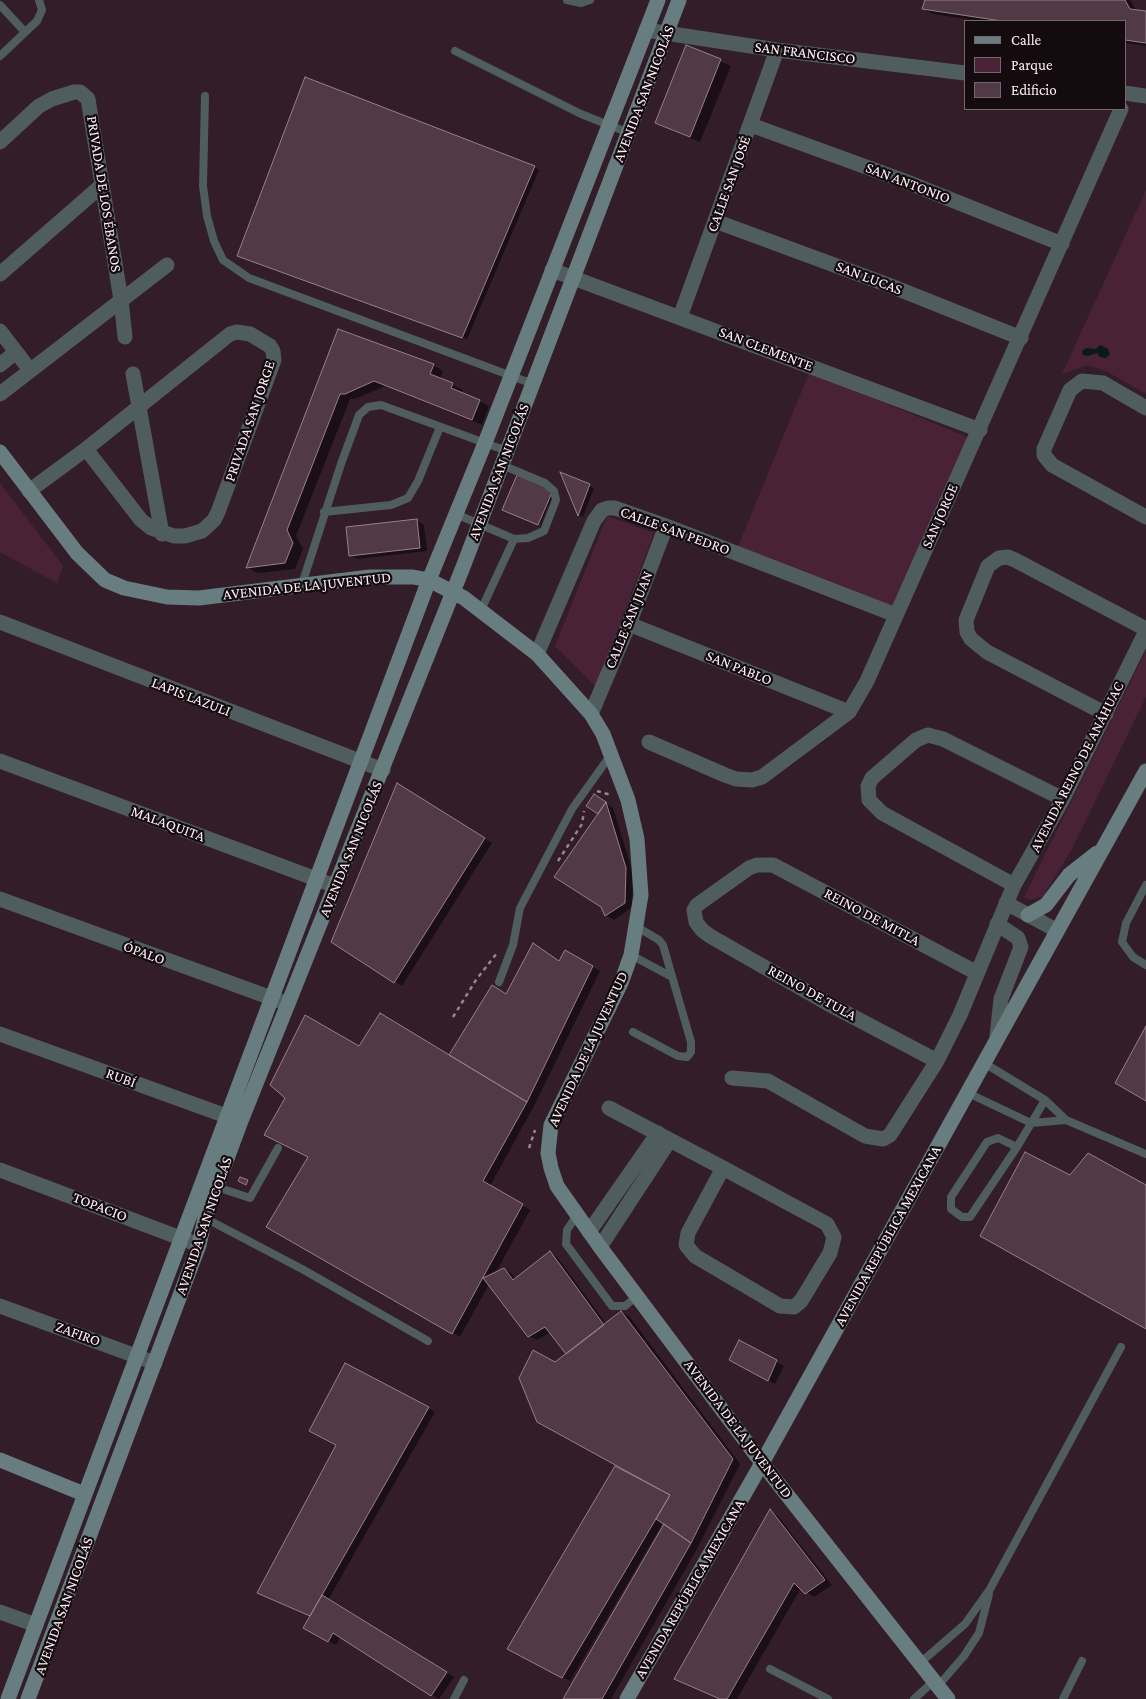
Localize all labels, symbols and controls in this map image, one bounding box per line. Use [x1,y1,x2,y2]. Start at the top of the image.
legend [964,20,1126,110]
street label: AVENIDA SAN NICOLÁS [610,23,678,165]
text: Calle [1011,32,1041,48]
street label: SAN FRANCISCO [754,38,856,68]
text: Parque [1011,57,1052,73]
text: Edificio [1011,82,1057,98]
street label: PRIVADA DE LOS ÉBANOS [83,115,125,273]
street label: CALLE SAN JOSÉ [703,133,755,235]
street label: SAN ANTONIO [863,159,953,207]
street label: SAN LUCAS [833,257,905,299]
street label: SAN CLEMENTE [716,323,816,375]
street label: PRIVADA SAN JORGE [221,358,279,484]
street label: AVENIDA SAN NICOLÁS [465,401,533,543]
street label: SAN JORGE [918,481,962,551]
street label: CALLE SAN PEDRO [618,503,732,559]
street label: AVENIDA DE LA JUVENTUD [222,568,392,604]
street label: CALLE SAN JUAN [601,569,657,671]
street label: SAN PABLO [703,647,775,689]
street label: LAPIS LAZULI [149,674,233,720]
street label: AVENIDA REINO DE ANÁHUAC [1026,679,1128,855]
street label: AVENIDA SAN NICOLÁS [315,778,387,920]
street label: MALAQUITA [129,802,207,846]
street label: REINO DE MITLA [821,884,923,950]
street label: ÓPALO [121,937,167,969]
street label: REINO DE TULA [765,961,859,1025]
street label: AVENIDA DE LA JUVENTUD [544,969,632,1129]
street label: RUBÍ [104,1064,138,1092]
street label: AVENIDA REPÚBLICA MEXICANA [831,1143,945,1329]
street label: AVENIDA SAN NICOLÁS [172,1154,236,1298]
street label: TOPACIO [70,1188,130,1226]
street label: ZAFIRO [53,1318,103,1350]
street label: AVENIDA DE LA JUVENTUD [680,1356,796,1502]
street label: AVENIDA REPÚBLICA MEXICANA [631,1496,749,1682]
street label: AVENIDA SAN NICOLÁS [31,1535,97,1677]

